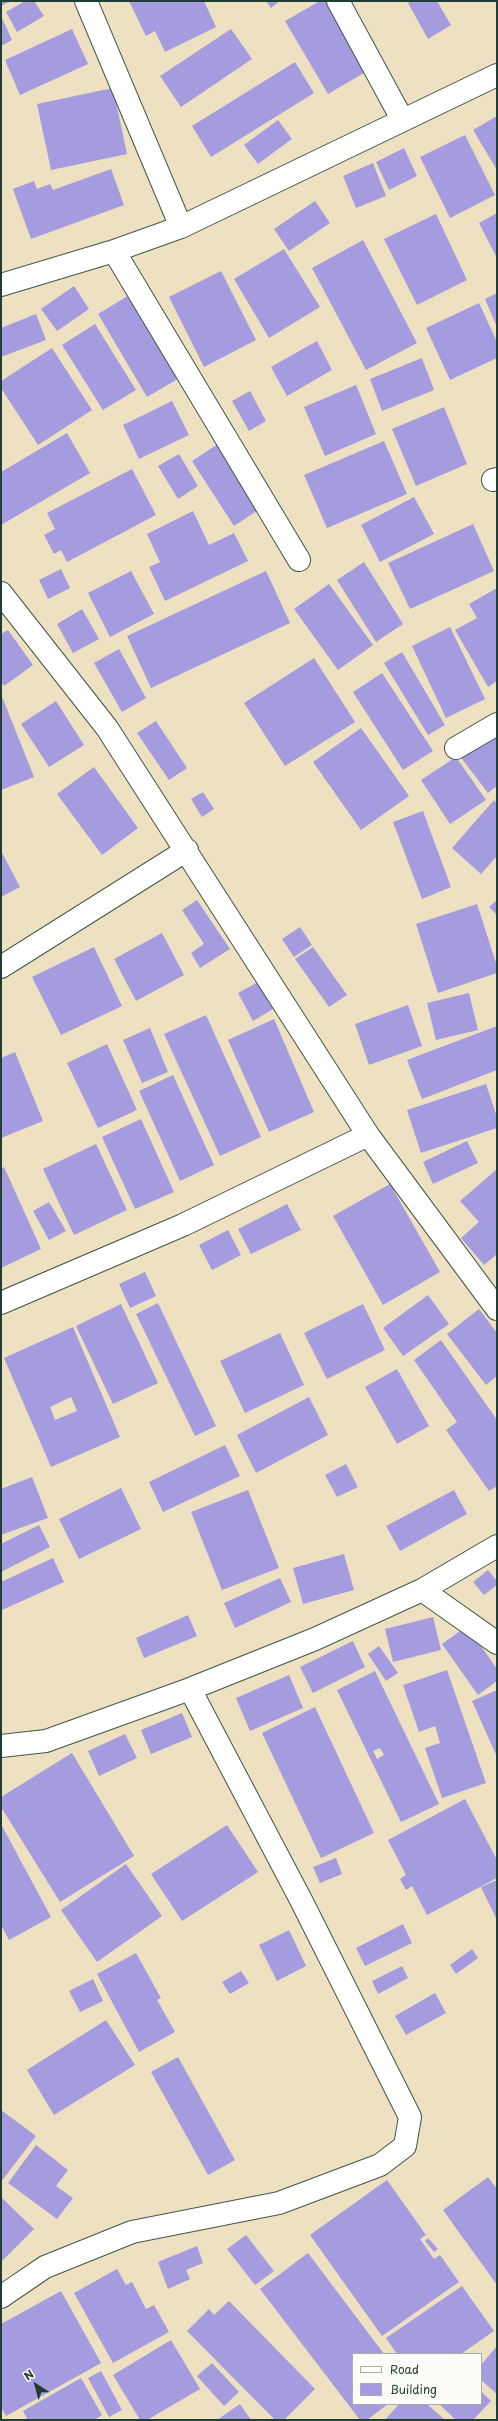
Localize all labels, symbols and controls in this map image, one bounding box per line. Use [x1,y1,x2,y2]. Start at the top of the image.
legend [352,2353,482,2405]
text: Road [390,2360,419,2378]
north arrow [16,2365,56,2405]
text: N [20,2365,37,2384]
text: Building [390,2380,437,2398]

